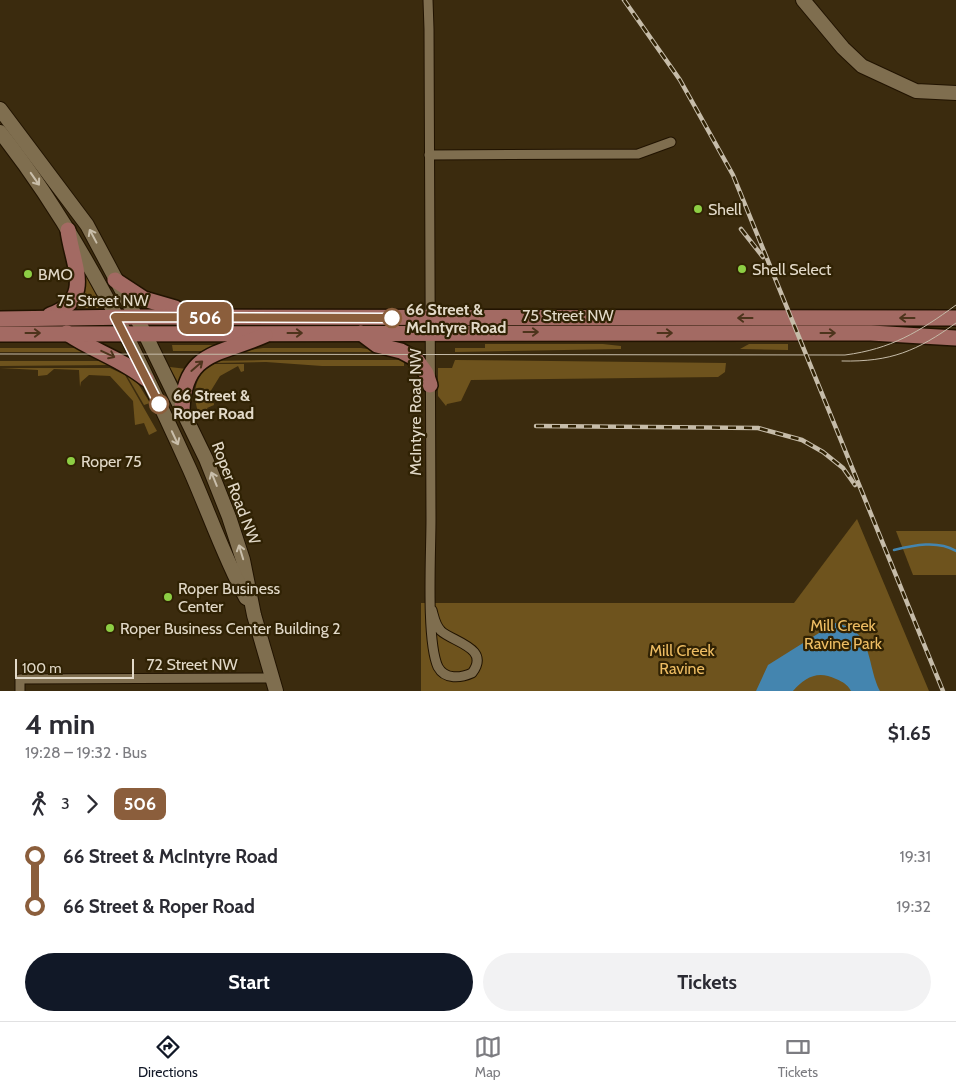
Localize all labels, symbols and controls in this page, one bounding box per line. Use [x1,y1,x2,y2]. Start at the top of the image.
one-way arrow [30,172,40,186]
place label: Shell [708,200,742,219]
marker: Shell [692,203,704,215]
one-way arrow [88,229,98,244]
place label: Shell Select [752,260,832,279]
marker: Shell Select [736,263,748,275]
place label: BMO [38,265,73,284]
marker: BMO [22,268,34,280]
street label: 75 Street NW [57,291,150,310]
place label: 66 Street & McIntyre Road [406,300,506,337]
line badge: 506 [176,302,234,334]
street label: 75 Street NW [522,306,615,325]
text: 506 [189,307,221,329]
marker: 66 Street & McIntyre Road [382,308,402,328]
one-way arrow [737,313,754,323]
one-way arrow [900,313,916,323]
one-way arrow [523,327,539,337]
one-way arrow [286,328,303,338]
one-way arrow [657,328,673,338]
one-way arrow [820,328,836,338]
one-way arrow [25,329,41,338]
street label: McIntyre Road NW [406,347,425,476]
one-way arrow [100,350,115,360]
one-way arrow [191,360,204,372]
place label: 66 Street & Roper Road [173,386,254,423]
marker: 66 Street & Roper Road [149,394,169,414]
one-way arrow [171,431,181,446]
street label: Roper Road NW [208,439,265,548]
place label: Roper 75 [81,452,142,471]
marker: Roper 75 [65,455,77,467]
one-way arrow [209,472,218,488]
one-way arrow [235,545,245,561]
place label: Roper Business Center [178,579,281,616]
marker: Roper Business Center [162,591,174,603]
park label: Mill Creek Ravine Park [804,616,883,653]
place label: Roper Business Center Building 2 [120,619,341,638]
marker: Roper Business Center Building 2 [104,622,116,634]
park label: Mill Creek Ravine [649,641,716,678]
street label: 72 Street NW [146,655,238,674]
scale bar [15,656,134,679]
text: 100 m [22,659,62,677]
text: 4 min [25,707,95,741]
text: $1.65 [888,722,931,745]
text: 19:28 – 19:32 · Bus [25,743,147,762]
icon: walk [25,790,53,818]
icon: forward [78,790,106,818]
text: 506 [124,793,156,815]
text: 3 [61,794,70,813]
text: 66 Street & McIntyre Road [63,845,278,868]
text: 19:31 [899,847,931,866]
text: 66 Street & Roper Road [63,895,255,918]
text: 19:32 [896,897,931,916]
button: Start [25,953,473,1011]
button: Tickets [483,953,931,1011]
tab: Directions [138,1033,198,1081]
tab: Map [474,1033,502,1081]
tab: Tickets [778,1033,818,1081]

